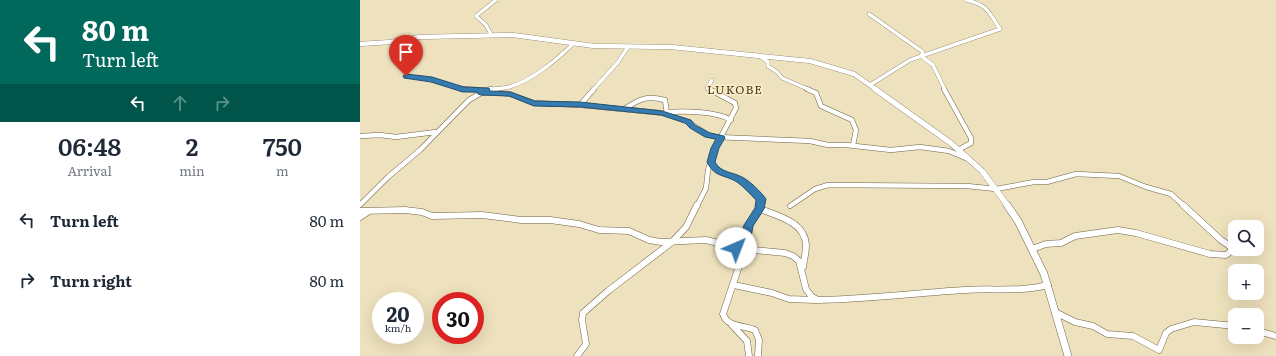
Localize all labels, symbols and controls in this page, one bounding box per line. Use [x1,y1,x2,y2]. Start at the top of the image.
text: 80 m [82,8,149,50]
icon: left [16,16,68,68]
pin [389,35,423,76]
icon: arrive [395,41,417,63]
text: Turn left [82,46,159,73]
district label: LUKOBE [707,80,763,98]
icon: left [127,92,149,114]
icon: ahead [169,92,191,114]
icon: right [211,92,233,114]
text: 06:48 [58,128,121,163]
text: 2 [186,128,198,163]
text: 750 [263,128,302,163]
text: Arrival [67,161,112,180]
text: min [179,161,205,180]
text: m [276,161,289,180]
icon: left [16,209,38,231]
text: Turn left [50,209,119,232]
text: 80 m [310,209,344,232]
map controls [1228,220,1264,344]
button: search [1228,220,1264,256]
position arrow [715,227,757,269]
button: + [1228,264,1264,300]
icon: right [16,269,38,291]
text: Turn right [50,269,132,292]
text: 80 m [310,269,344,292]
speed limit sign: 30 [432,292,484,344]
text: 20 [386,298,410,328]
button: − [1228,308,1264,344]
text: km/h [385,320,411,335]

